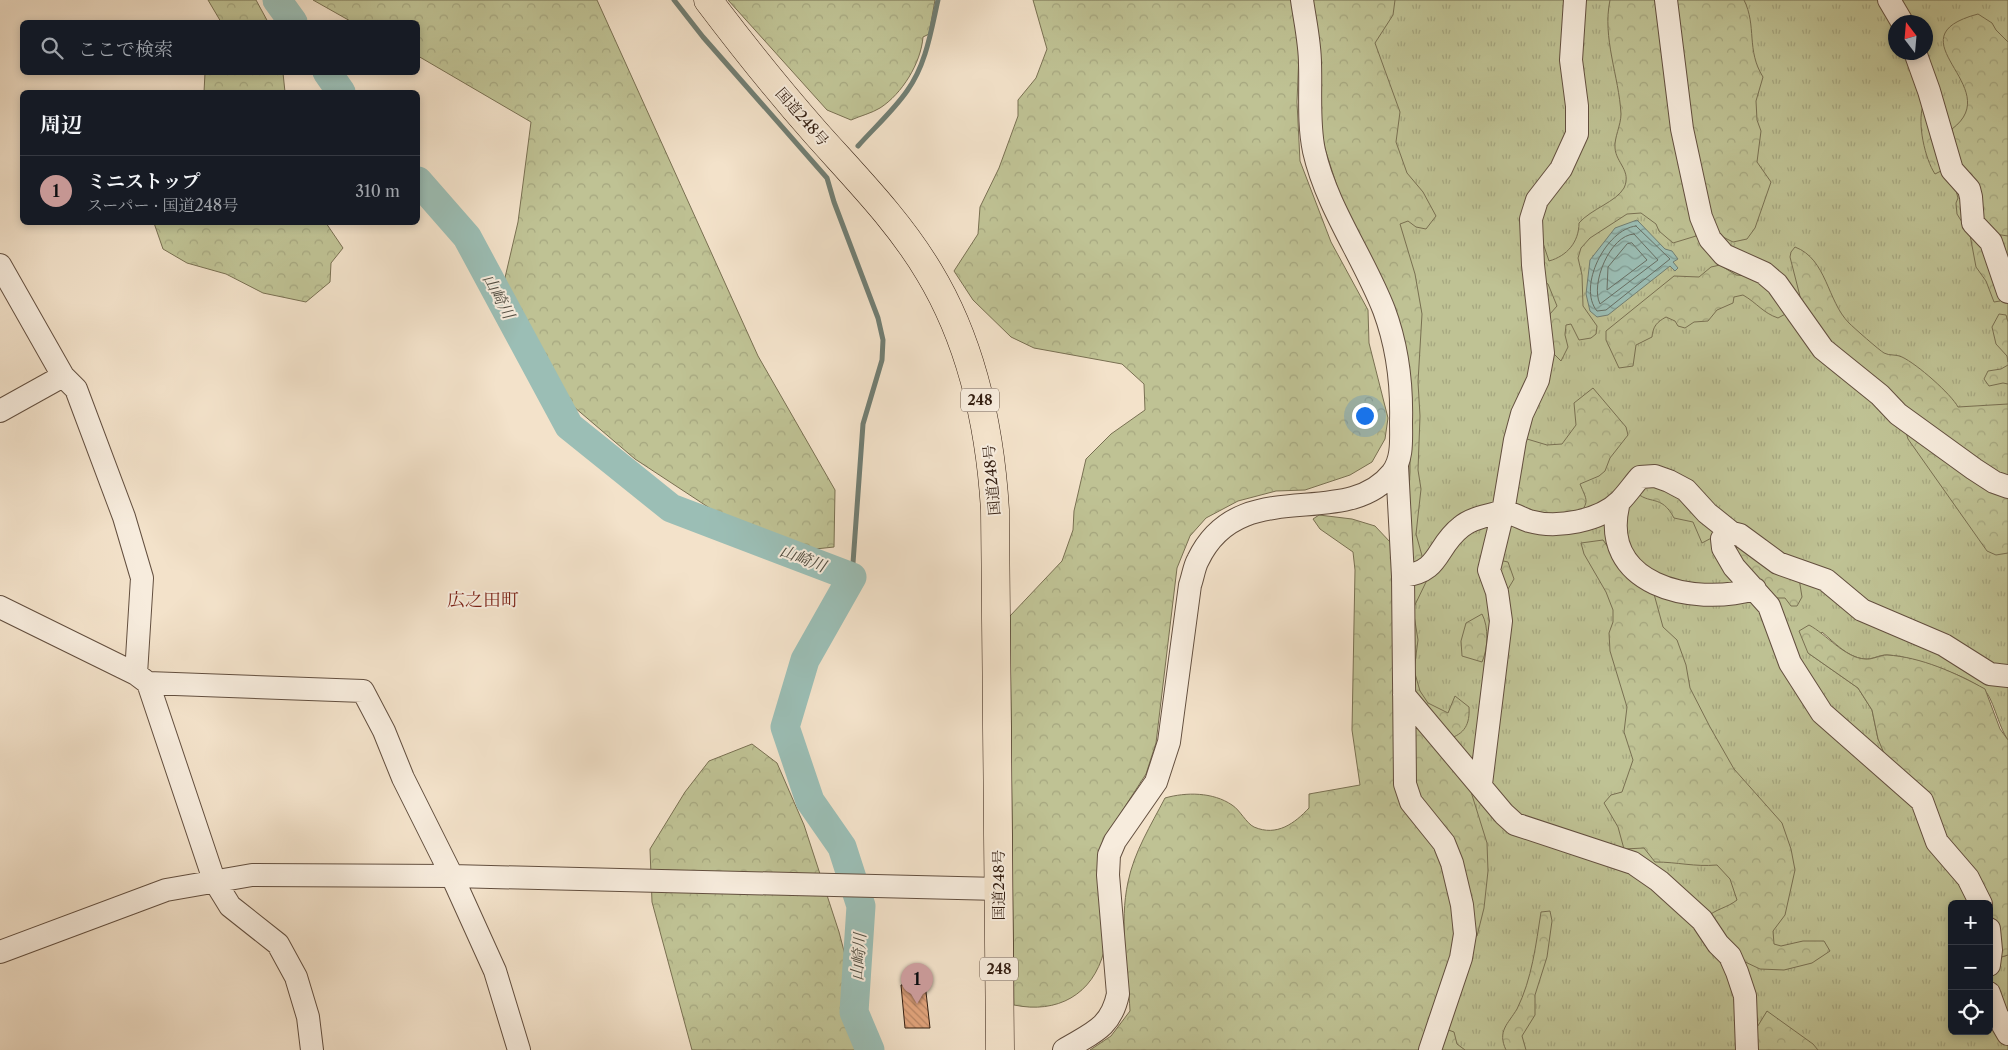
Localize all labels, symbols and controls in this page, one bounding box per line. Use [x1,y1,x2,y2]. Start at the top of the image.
north arrow [1888,15,1933,60]
search box [20,20,420,75]
icon: search [38,34,66,62]
text: ここで検索 [78,38,173,61]
street label: 国道248号 [772,84,833,150]
text: 周辺 [40,112,82,137]
text: ミニストップ [87,170,200,193]
text: 1 [52,181,60,201]
text: 310 m [355,181,400,201]
text: スーパー · 国道248号 [87,195,238,215]
water label: 山崎川 [479,270,520,324]
road number: 248 [961,388,999,412]
your location [1352,403,1378,429]
street label: 国道248号 [979,444,1004,516]
water label: 山崎川 [777,540,831,577]
district label: 広之田町 [447,589,519,611]
street label: 国道248号 [989,849,1008,921]
map controls [1948,900,1993,1035]
button: + [1948,900,1993,945]
water label: 山崎川 [846,930,870,982]
button: − [1948,945,1993,990]
road number: 248 [980,958,1018,981]
pin: 1 [901,963,933,1004]
button: locate [1948,990,1993,1035]

